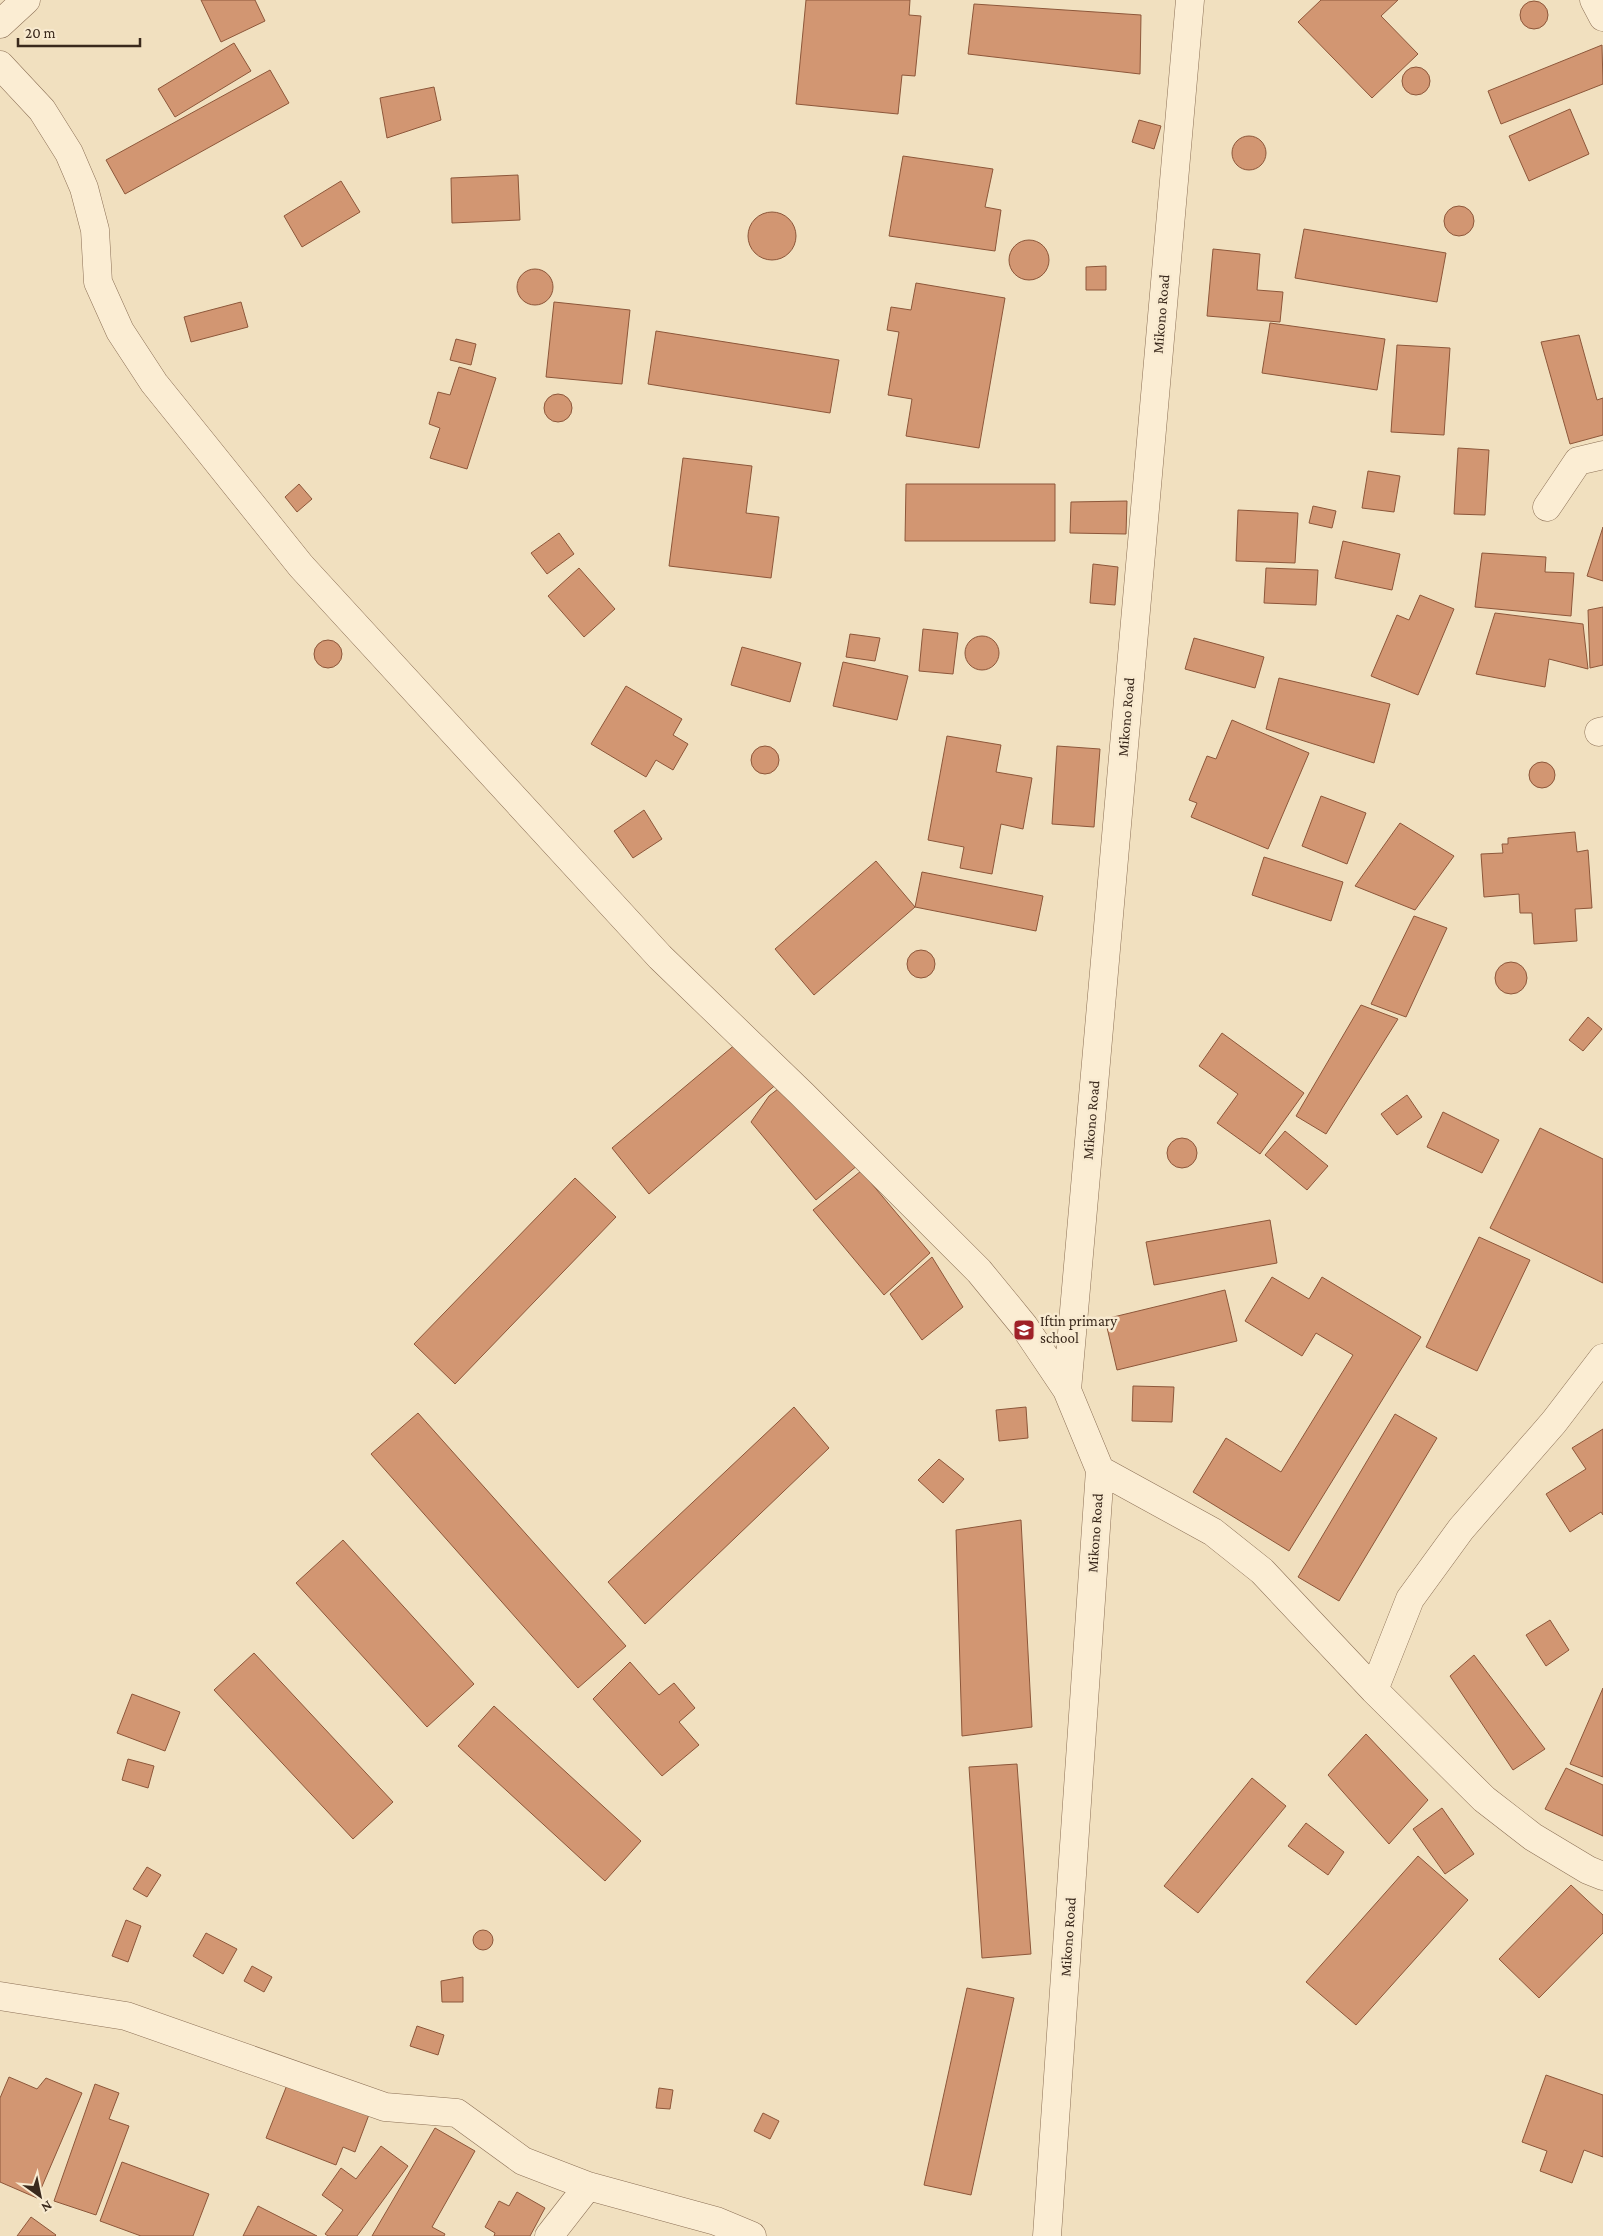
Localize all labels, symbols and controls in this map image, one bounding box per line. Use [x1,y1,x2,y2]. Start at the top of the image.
scale bar [18,15,140,47]
text: 20 m [25,25,56,41]
street label: Mikono Road [1150,274,1172,354]
street label: Mikono Road [1115,677,1137,757]
street label: Mikono Road [1080,1080,1102,1160]
place label: Iftin primary school [1040,1313,1117,1346]
school or university icon: Iftin primary school [1012,1318,1036,1342]
street label: Mikono Road [1084,1493,1106,1573]
street label: Mikono Road [1057,1897,1079,1977]
north arrow [15,2171,65,2221]
text: N [38,2198,55,2216]

